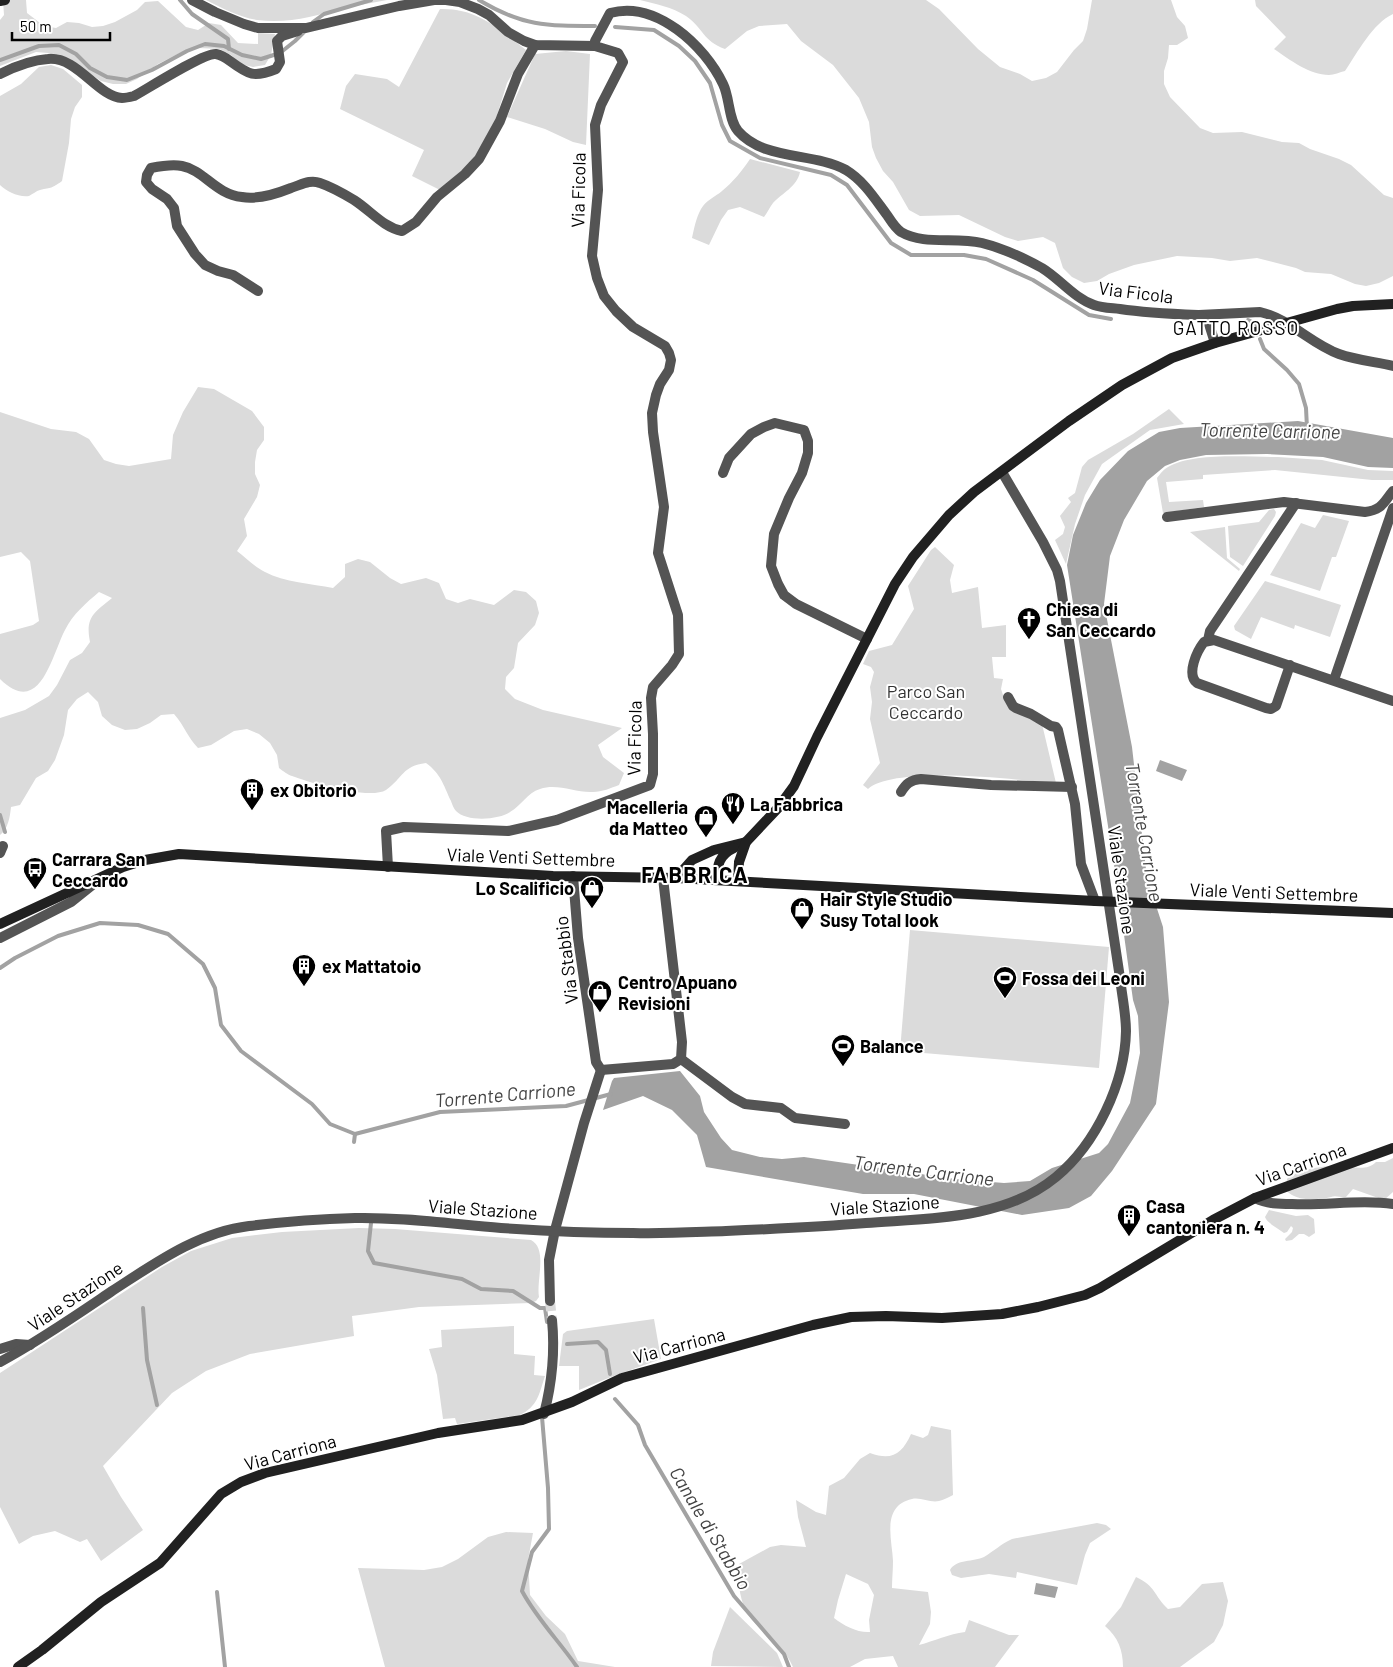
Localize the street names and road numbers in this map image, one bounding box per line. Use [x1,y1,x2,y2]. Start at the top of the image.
street label: Via Ficola [566,152,590,228]
street label: Via Ficola [1097,276,1175,308]
street label: Via Ficola [622,700,646,776]
street label: Viale Stazione [1103,824,1141,936]
street label: Viale Venti Settembre [446,843,616,871]
street label: Viale Venti Settembre [1189,878,1359,906]
street label: Via Stabbio [550,915,582,1005]
street label: Via Carriona [1253,1138,1349,1190]
street label: Viale Stazione [830,1190,940,1220]
street label: Viale Stazione [428,1194,538,1224]
street label: Viale Stazione [23,1256,127,1336]
street label: Via Carriona [631,1322,727,1368]
street label: Via Carriona [242,1429,338,1475]

